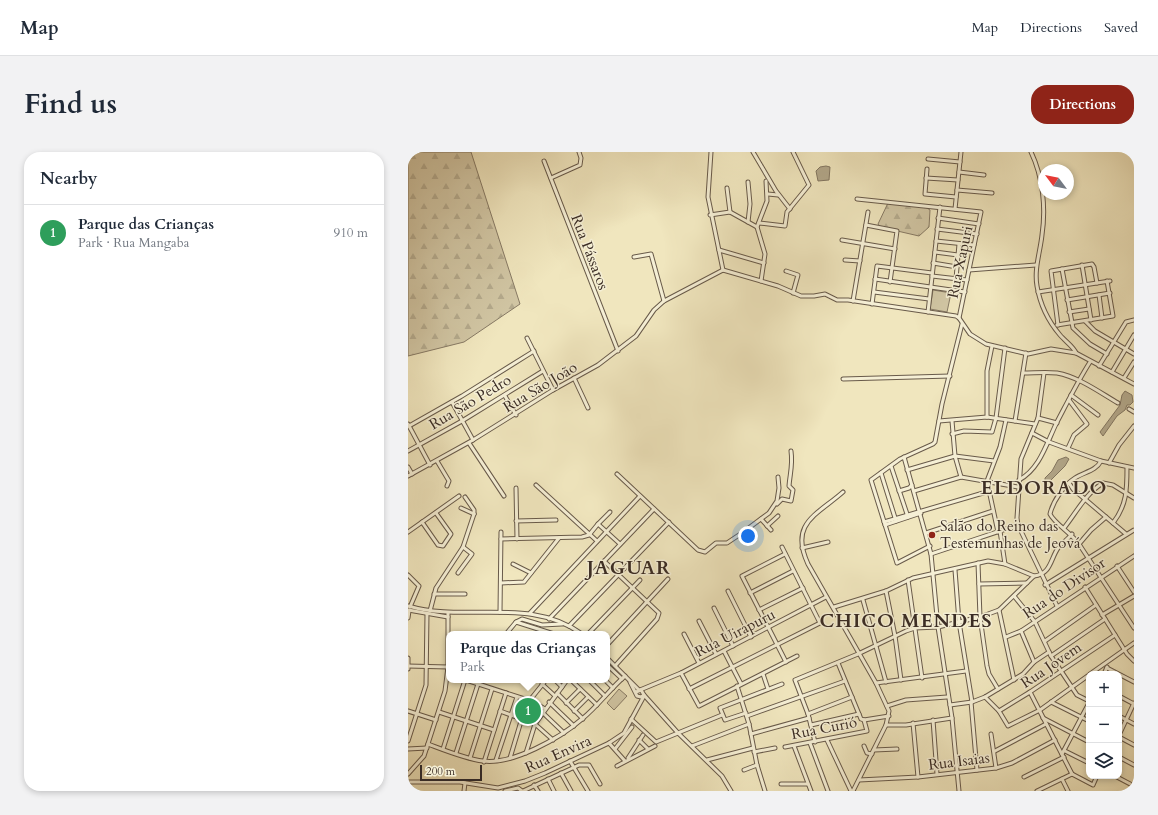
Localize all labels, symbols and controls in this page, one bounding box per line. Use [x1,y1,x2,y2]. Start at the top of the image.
text: Map [20,15,59,41]
text: Map [972,18,998,37]
text: Directions [1020,18,1082,37]
text: Saved [1104,18,1138,37]
text: Find us [24,85,117,123]
button: Directions [1031,85,1134,124]
north arrow [1038,164,1074,200]
text: Nearby [40,167,97,190]
street label: Rua Pássaros [566,211,614,293]
text: Parque das Crianças [78,214,214,234]
text: 1 [50,224,56,242]
text: 910 m [334,224,368,242]
street label: Rua Xapuri [943,224,977,300]
text: Park · Rua Mangaba [78,234,189,252]
street label: Rua São João [499,357,581,417]
street label: Rua São Pedro [425,370,515,434]
district label: ELDORADO [981,475,1107,501]
place label: Salão do Reino das Testemunhas de Jeová [940,516,1081,553]
your location [738,526,758,546]
marker: Salão do Reino das Testemunhas de Jeová [927,530,937,540]
street label: Rua do Divisor [1019,553,1110,623]
district label: JAGUAR [584,555,671,581]
street label: Rua Uirapuru [691,604,779,662]
district label: CHICO MENDES [819,608,993,634]
popup [446,631,610,683]
street label: Rua Jovem [1017,637,1086,693]
text: Parque das Crianças [460,638,596,658]
text: Park [460,658,485,676]
map controls [1086,671,1122,779]
button: + [1086,671,1122,707]
pin: 1 [515,696,541,726]
button: − [1086,707,1122,743]
street label: Rua Curió [789,712,859,744]
street label: Rua Envira [522,730,595,778]
button: layers [1086,743,1122,779]
street label: Rua Isaias [927,747,991,775]
scale bar [420,763,482,782]
text: 200 m [426,764,455,779]

